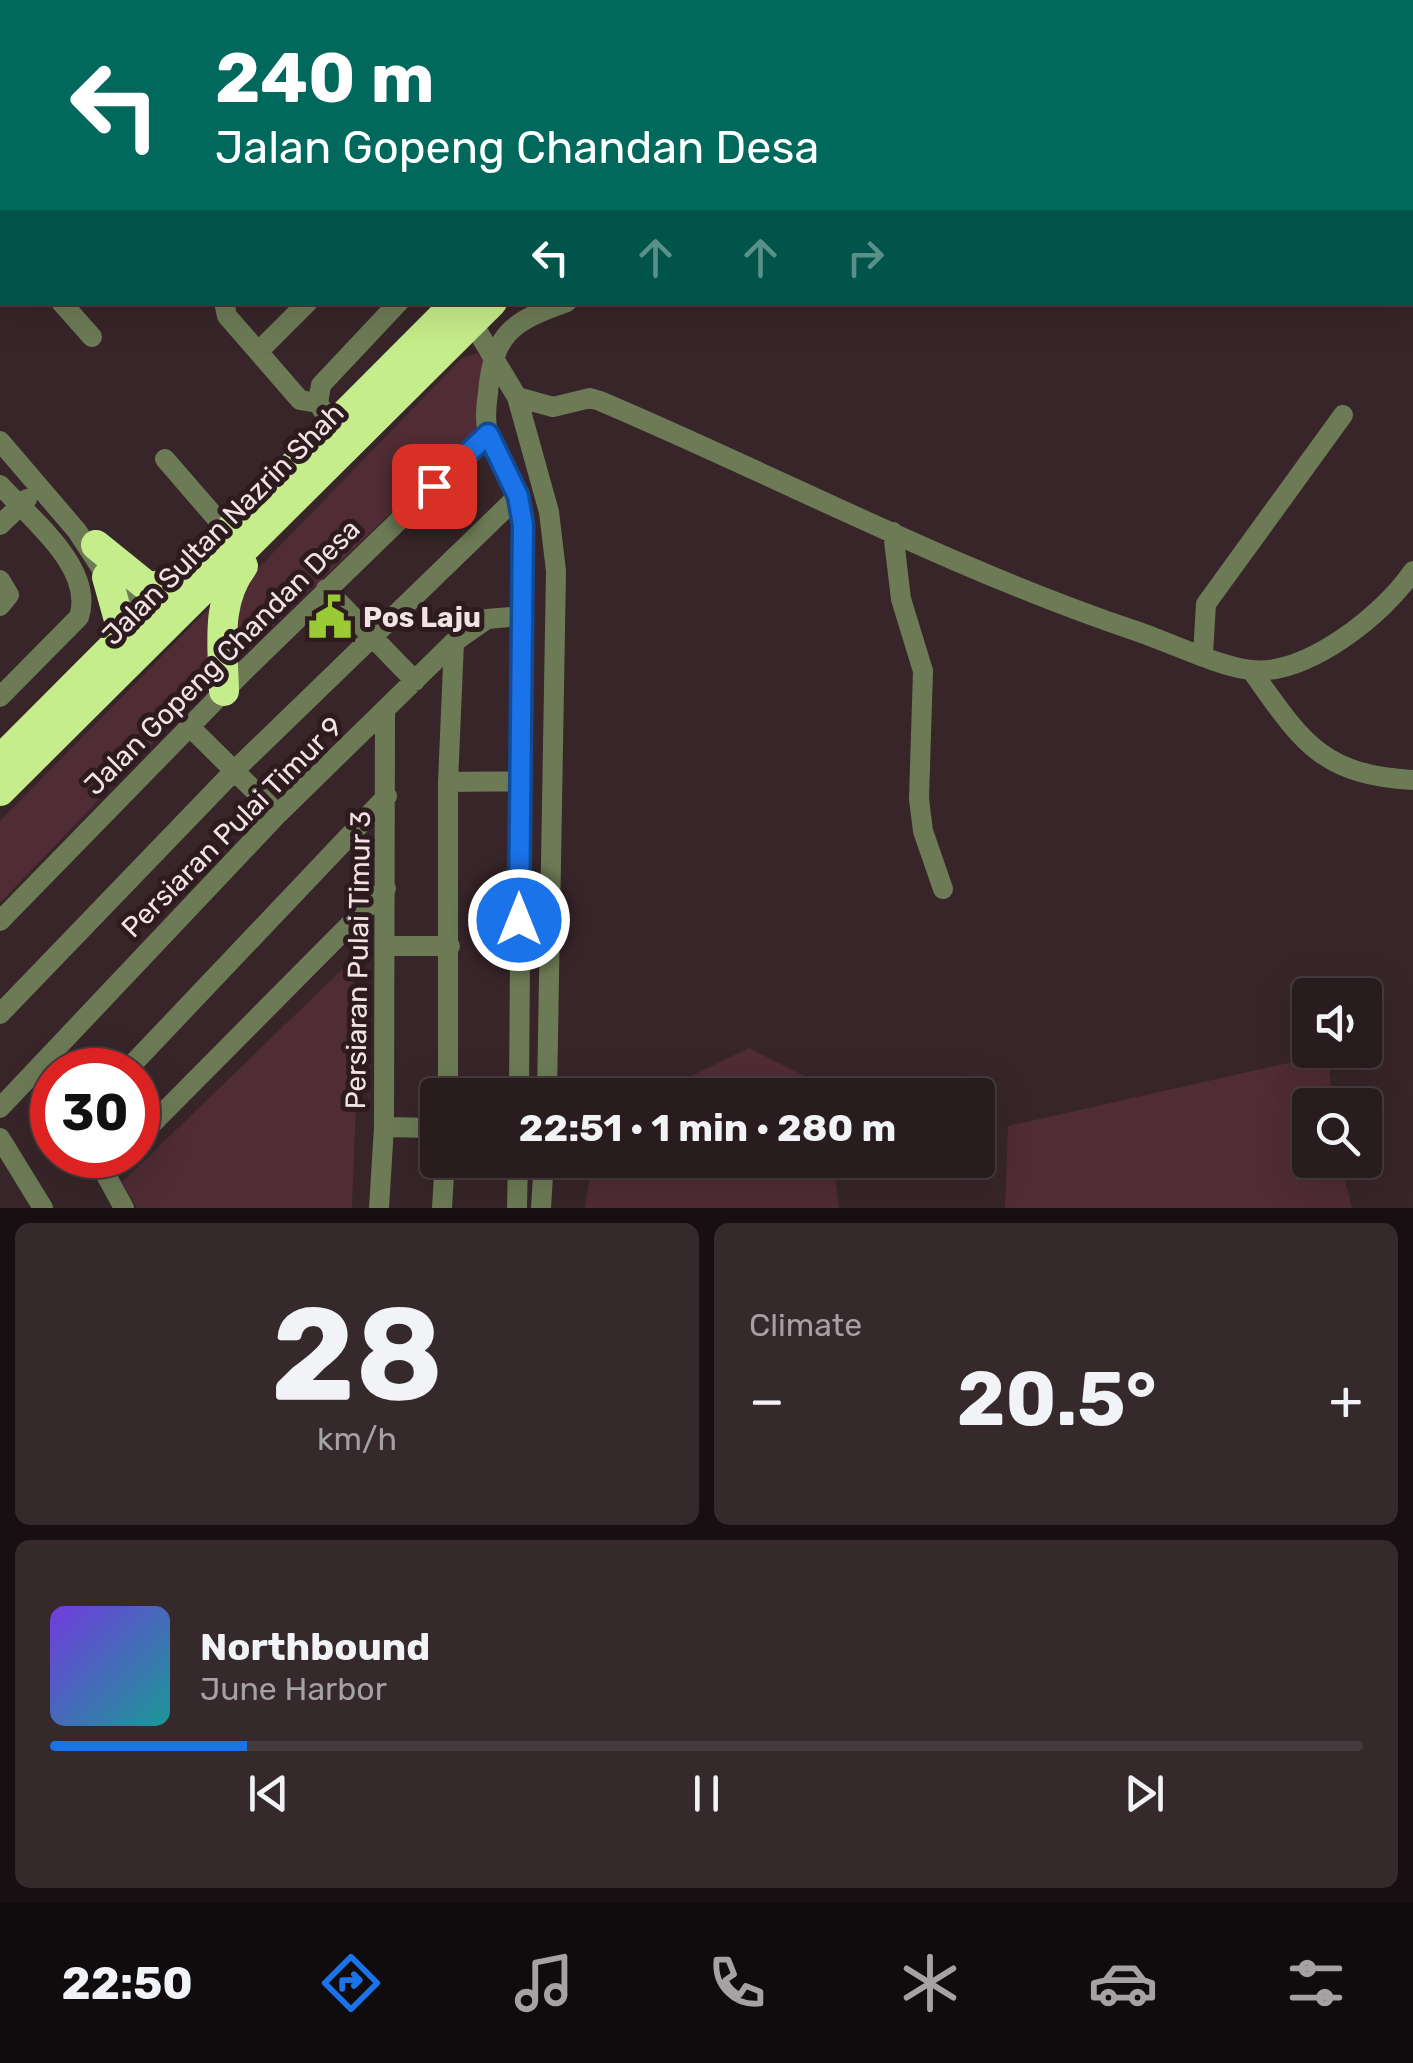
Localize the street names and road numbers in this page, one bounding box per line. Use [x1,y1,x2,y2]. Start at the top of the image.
street label: Jalan Sultan Nazrin Shah [95,396,351,652]
street label: Jalan Gopeng Chandan Desa [77,512,367,802]
street label: Persiaran Pulai Timur 9 [115,710,349,944]
street label: Persiaran Pulai Timur 3 [339,810,377,1110]

